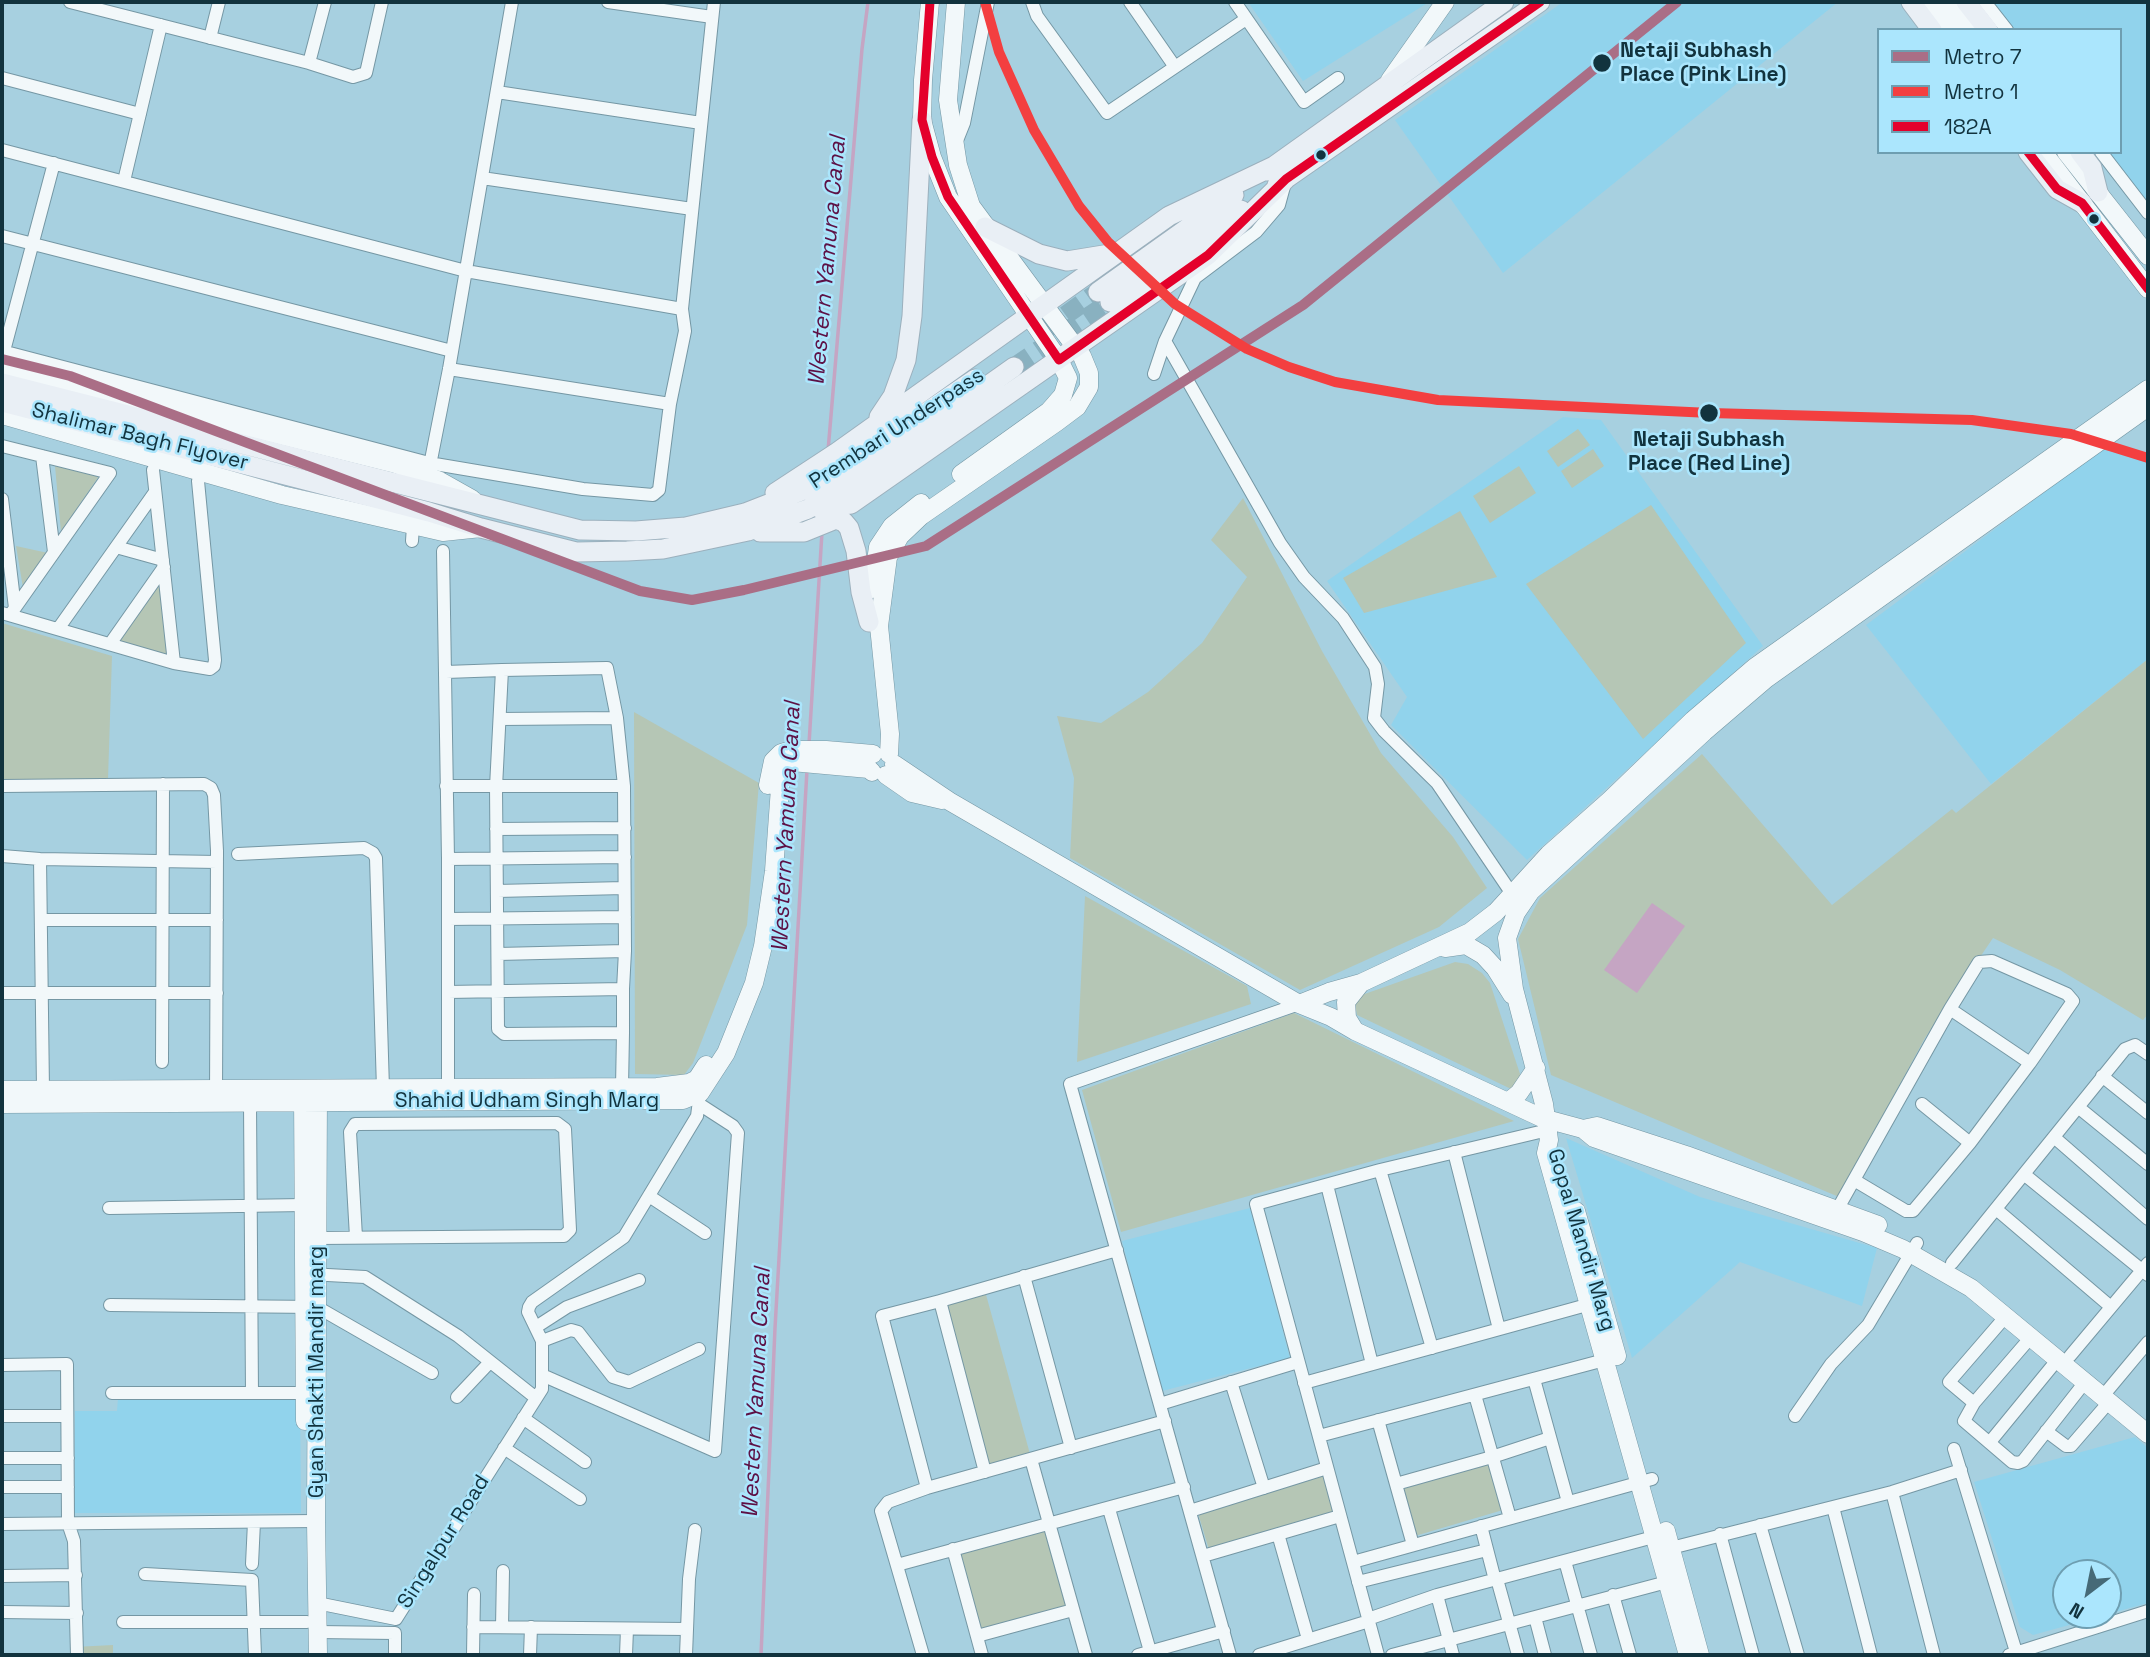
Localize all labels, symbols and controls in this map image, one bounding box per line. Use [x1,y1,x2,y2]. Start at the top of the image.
legend [1877,28,2122,154]
place label: Netaji Subhash Place (Pink Line) [1620,38,1786,88]
text: Metro 7 [1944,43,2022,70]
marker: Netaji Subhash Place (Pink Line) [1591,52,1613,74]
text: Metro 1 [1944,78,2019,105]
text: 182A [1944,113,1992,140]
water label: Western Yamuna Canal [803,135,853,387]
unlabelled marker [1314,148,1328,162]
unlabelled marker [2087,212,2101,226]
street label: Prembari Underpass [805,363,989,495]
street label: Shalimar Bagh Flyover [29,398,251,476]
marker: Netaji Subhash Place (Red Line) [1698,402,1720,424]
place label: Netaji Subhash Place (Red Line) [1628,427,1790,477]
water label: Western Yamuna Canal [767,701,807,953]
street label: Shahid Udham Singh Marg [395,1088,659,1114]
street label: Gopal Mandir Marg [1541,1146,1621,1334]
street label: Gyan Shakti Mandir marg [304,1246,330,1498]
water label: Western Yamuna Canal [737,1267,777,1519]
street label: Singalpur Road [393,1471,495,1613]
north arrow [2052,1559,2122,1629]
text: N [2065,1597,2089,1625]

